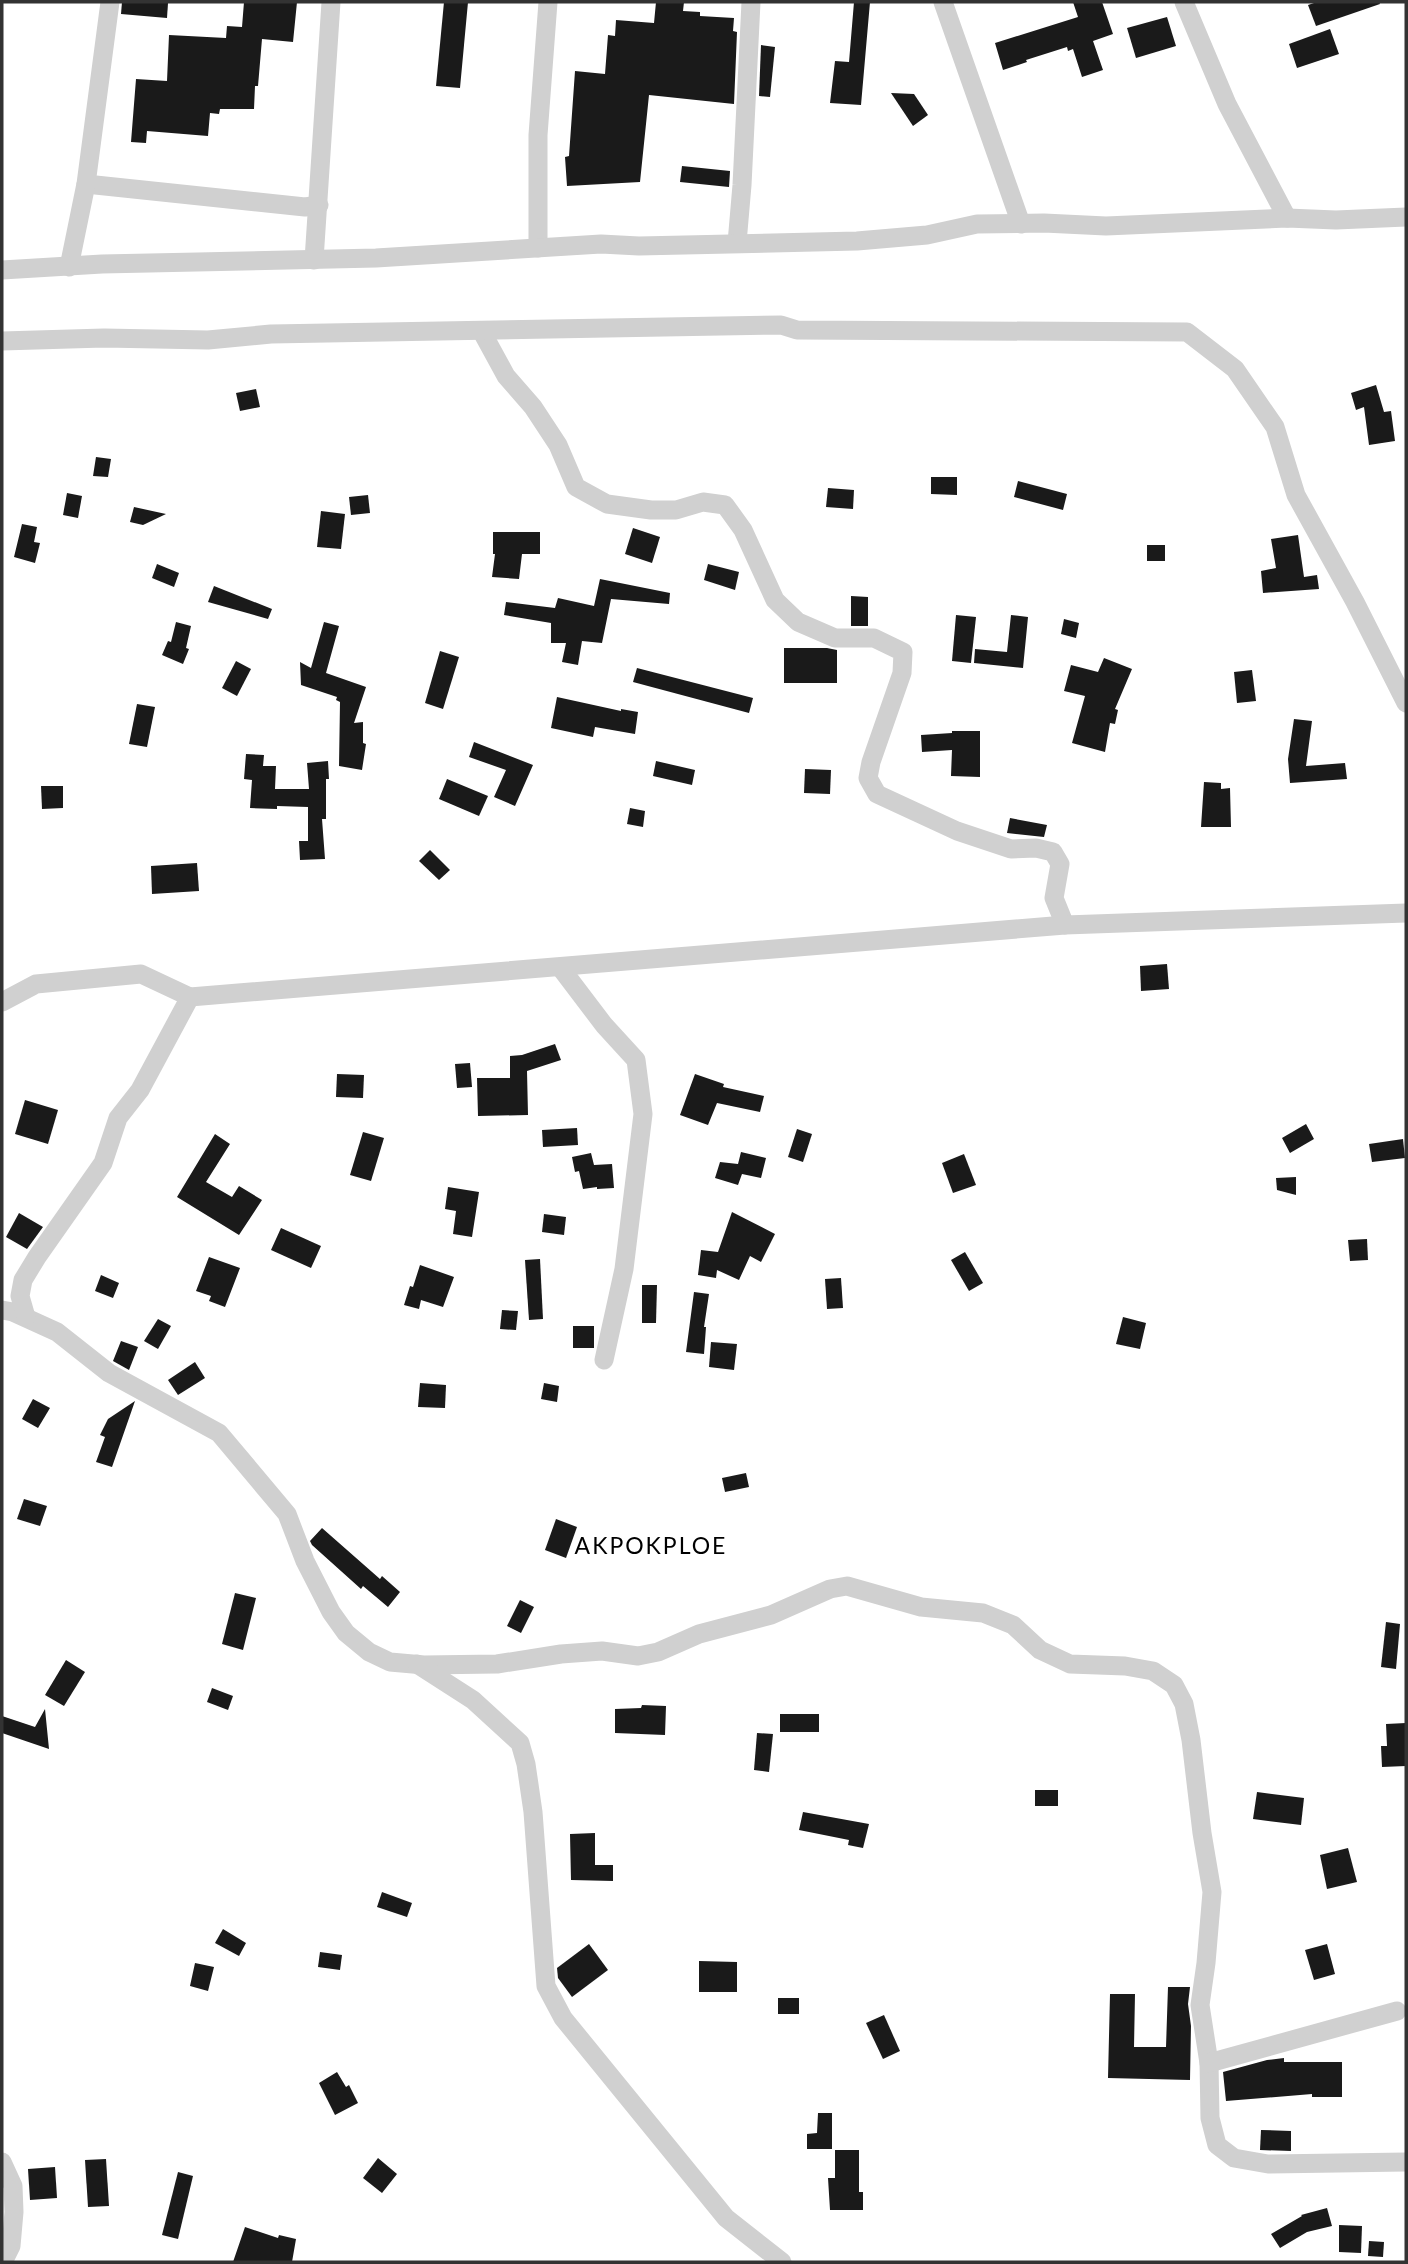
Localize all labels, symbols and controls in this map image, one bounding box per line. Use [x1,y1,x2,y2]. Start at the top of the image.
district label: AKPOKPLOE [575,1531,727,1559]

